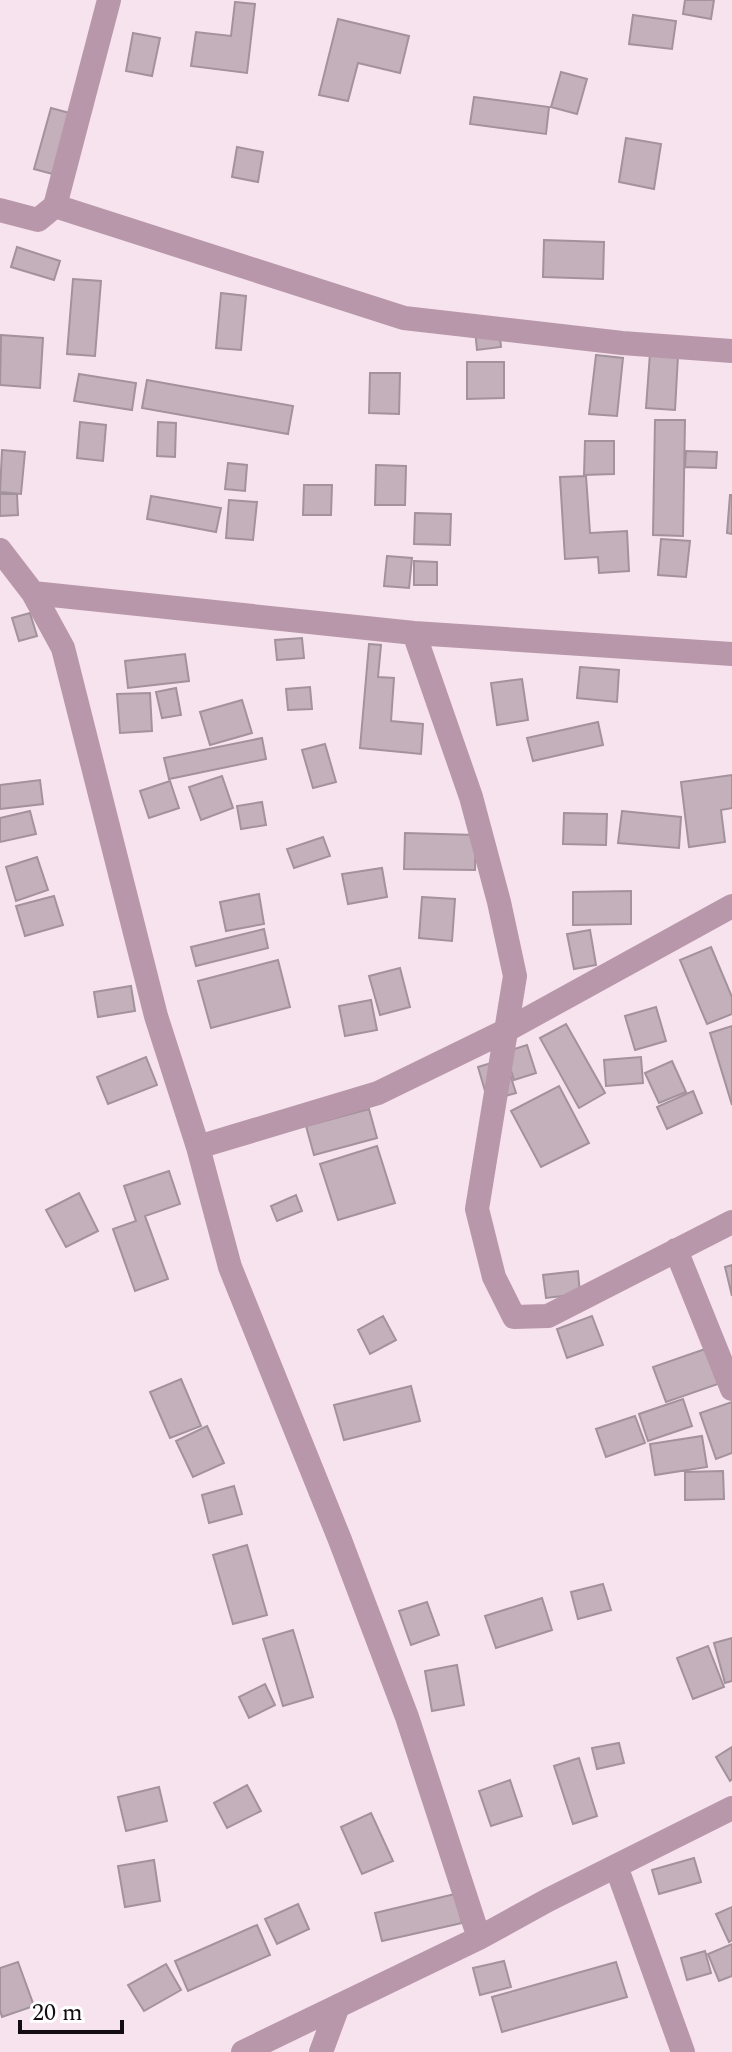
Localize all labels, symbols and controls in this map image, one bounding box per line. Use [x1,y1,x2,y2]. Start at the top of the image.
scale bar [20,1984,122,2034]
text: 20 m [32,1995,83,2031]

